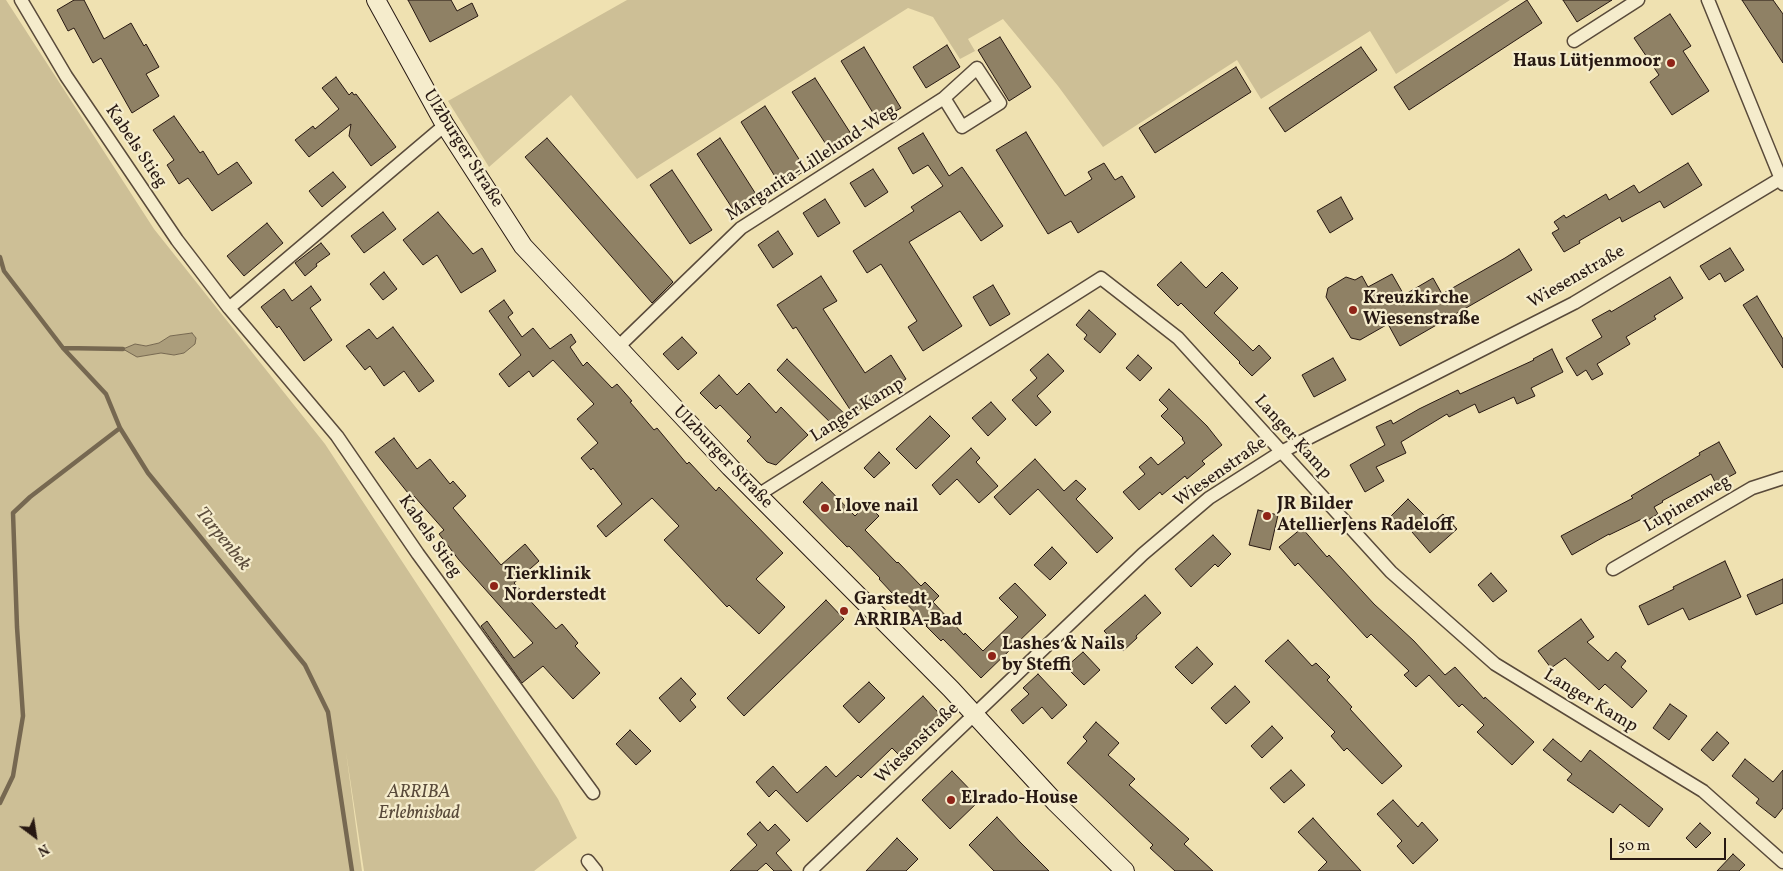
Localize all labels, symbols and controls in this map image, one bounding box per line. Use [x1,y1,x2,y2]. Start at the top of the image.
place label: Haus Lütjenmoor [1513,52,1661,74]
marker: Haus Lütjenmoor [1665,57,1677,69]
street label: Ulzburger Straße [417,86,507,212]
street label: Kabels Stieg [99,101,171,193]
street label: Margarita-Lillelund-Weg [723,101,901,227]
street label: Wiesenstraße [1525,242,1629,314]
place label: Kreuzkirche Wiesenstraße [1363,289,1480,332]
marker: Kreuzkirche Wiesenstraße [1347,304,1359,316]
street label: Langer Kamp [807,374,909,448]
street label: Langer Kamp [1248,391,1336,485]
street label: Ulzburger Straße [667,402,777,514]
street label: Wiesenstraße [1170,433,1272,513]
street label: Lupinenweg [1641,471,1735,539]
street label: Kabels Stieg [393,492,465,582]
place label: JR Bilder AtellierJens Radeloff [1277,495,1453,538]
place label: I love nail [835,497,918,519]
marker: I love nail [819,502,831,514]
water label: Tarpenbek [189,504,255,576]
marker: JR Bilder AtellierJens Radeloff [1261,510,1273,522]
place label: Tierklinik Norderstedt [504,565,606,608]
marker: Tierklinik Norderstedt [488,580,500,592]
place label: Garstedt, ARRIBA-Bad [854,590,962,632]
marker: Garstedt, ARRIBA-Bad [838,605,850,617]
place label: Lashes & Nails by Steffi [1002,635,1125,678]
marker: Lashes & Nails by Steffi [986,650,998,662]
street label: Langer Kamp [1539,665,1641,739]
street label: Wiesenstraße [872,699,964,789]
park label: ARRIBA Erlebnisbad [378,783,460,826]
place label: Elrado-House [961,789,1078,811]
marker: Elrado-House [945,794,957,806]
north arrow [10,811,60,861]
scale bar [1613,828,1729,860]
text: 50 m [1618,836,1650,857]
text: N [34,839,52,860]

